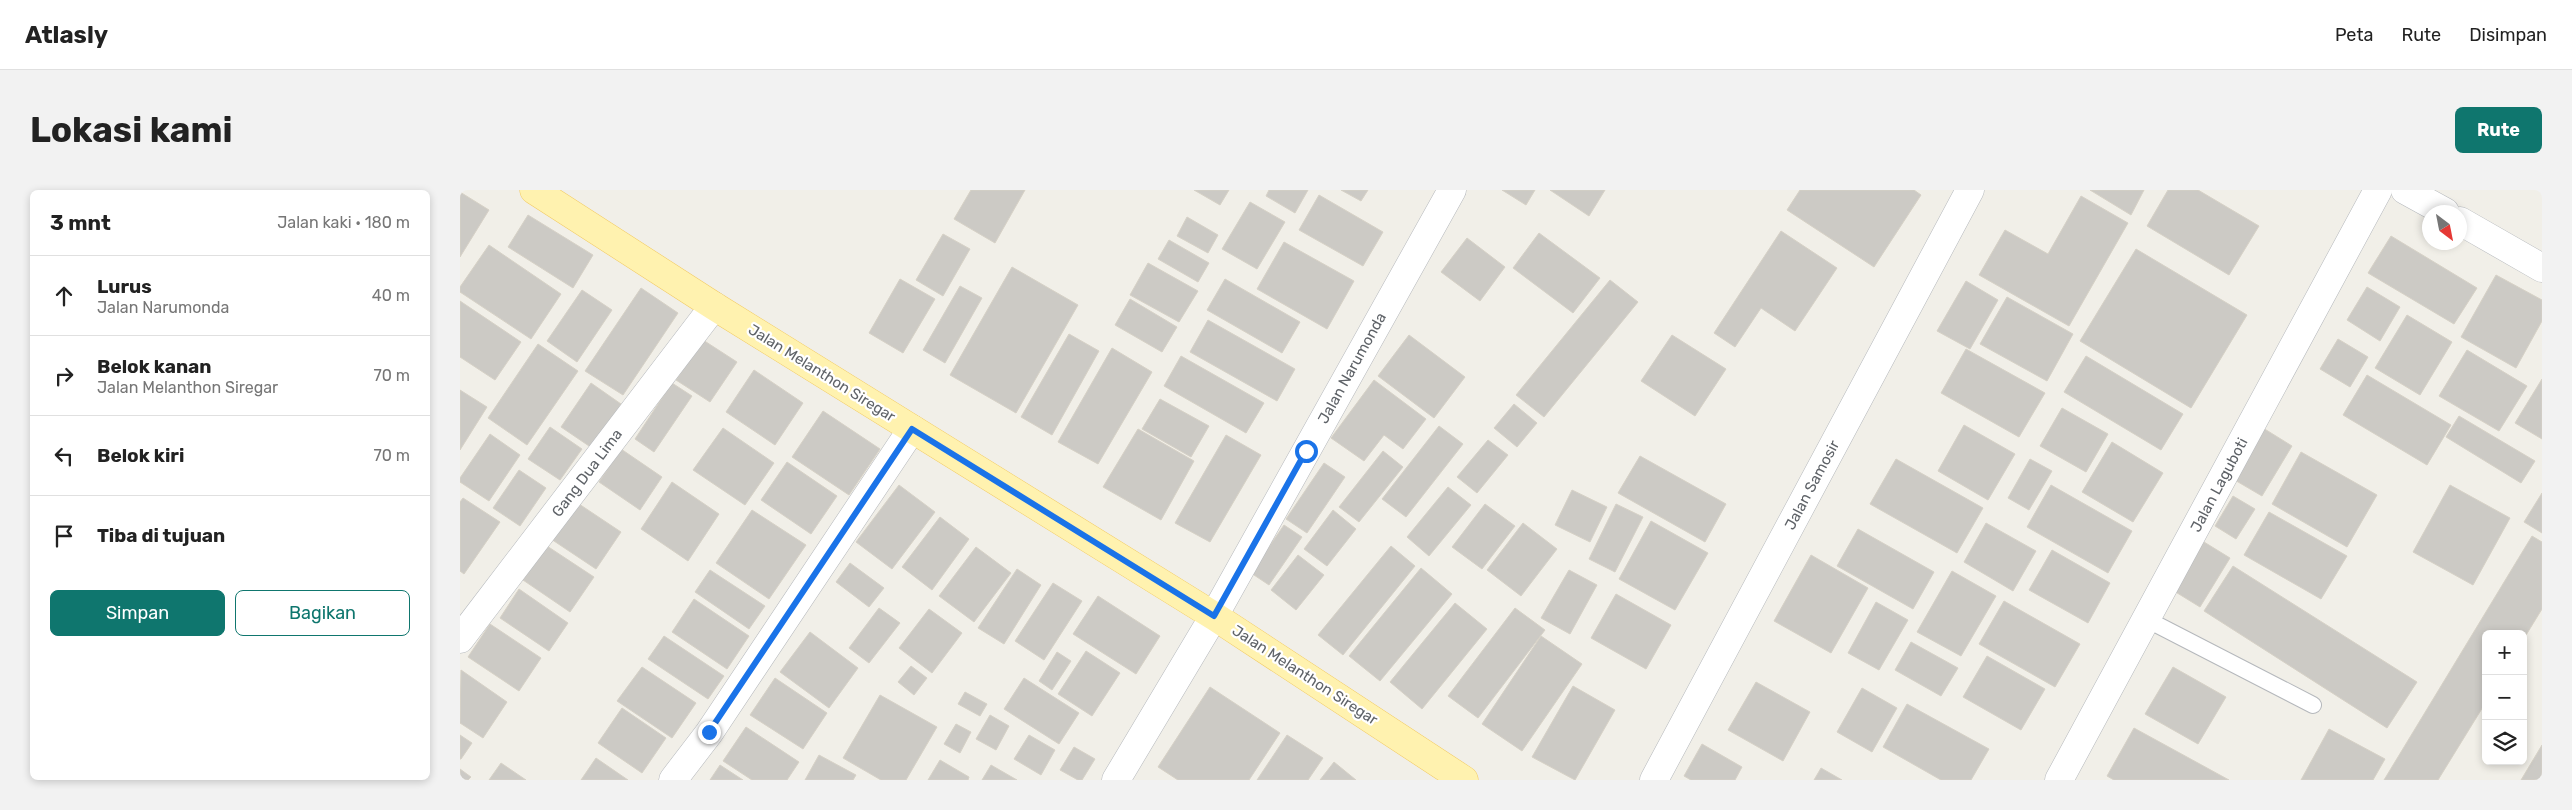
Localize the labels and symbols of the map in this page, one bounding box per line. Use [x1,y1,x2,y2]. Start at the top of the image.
north arrow [2422,205,2467,250]
street label: Jalan Narumonda [1314,309,1390,427]
street label: Jalan Melanthon Siregar [745,320,899,426]
street label: Gang Dua Lima [548,426,626,520]
street label: Jalan Laguboti [2187,435,2251,535]
street label: Jalan Samosir [1781,437,1843,533]
route start [1295,440,1318,463]
street label: Jalan Melanthon Siregar [1229,621,1381,729]
route end [698,721,721,744]

